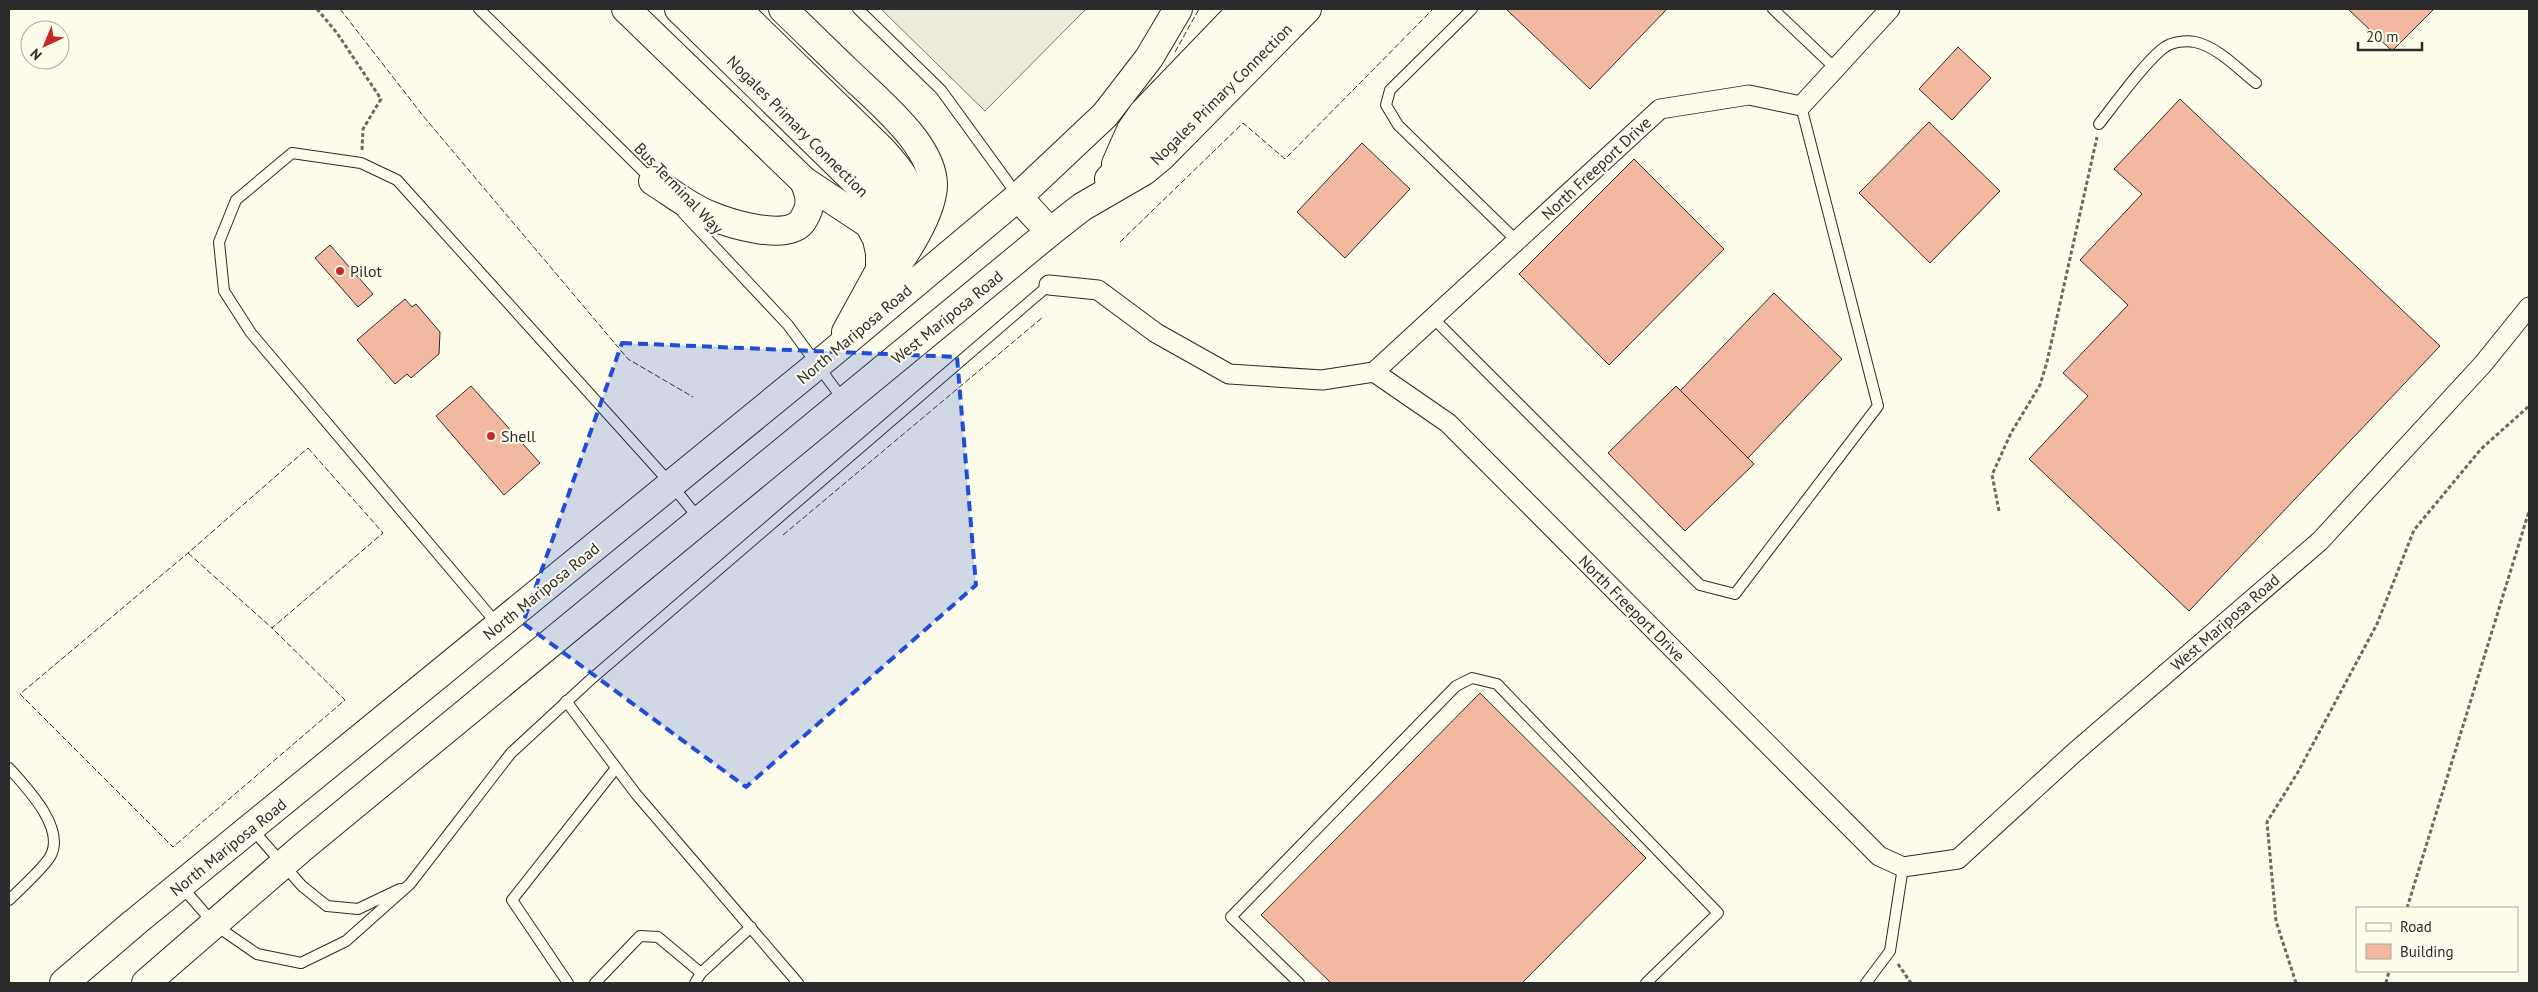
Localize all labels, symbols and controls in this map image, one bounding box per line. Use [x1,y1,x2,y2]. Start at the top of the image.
street label: Nogales Primary Connection [1146,19,1296,169]
north arrow [20,20,70,70]
scale bar [2358,20,2422,52]
text: 20 m [2366,27,2399,46]
text: N [26,45,46,64]
street label: Nogales Primary Connection [723,51,873,201]
street label: North Freeport Drive [1537,112,1655,224]
street label: Bus Terminal Way [630,138,728,238]
place label: Pilot [350,261,382,281]
marker: Pilot [334,265,346,277]
street label: West Mariposa Road [887,266,1007,368]
street label: North Mariposa Road [792,280,916,388]
place label: Shell [501,426,536,446]
marker: Shell [485,430,497,442]
street label: North Mariposa Road [479,538,603,644]
street label: North Freeport Drive [1575,551,1689,665]
street label: West Mariposa Road [2167,569,2283,675]
street label: North Mariposa Road [166,794,290,900]
legend [2356,907,2518,972]
text: Road [2400,917,2432,936]
text: Building [2400,942,2454,961]

